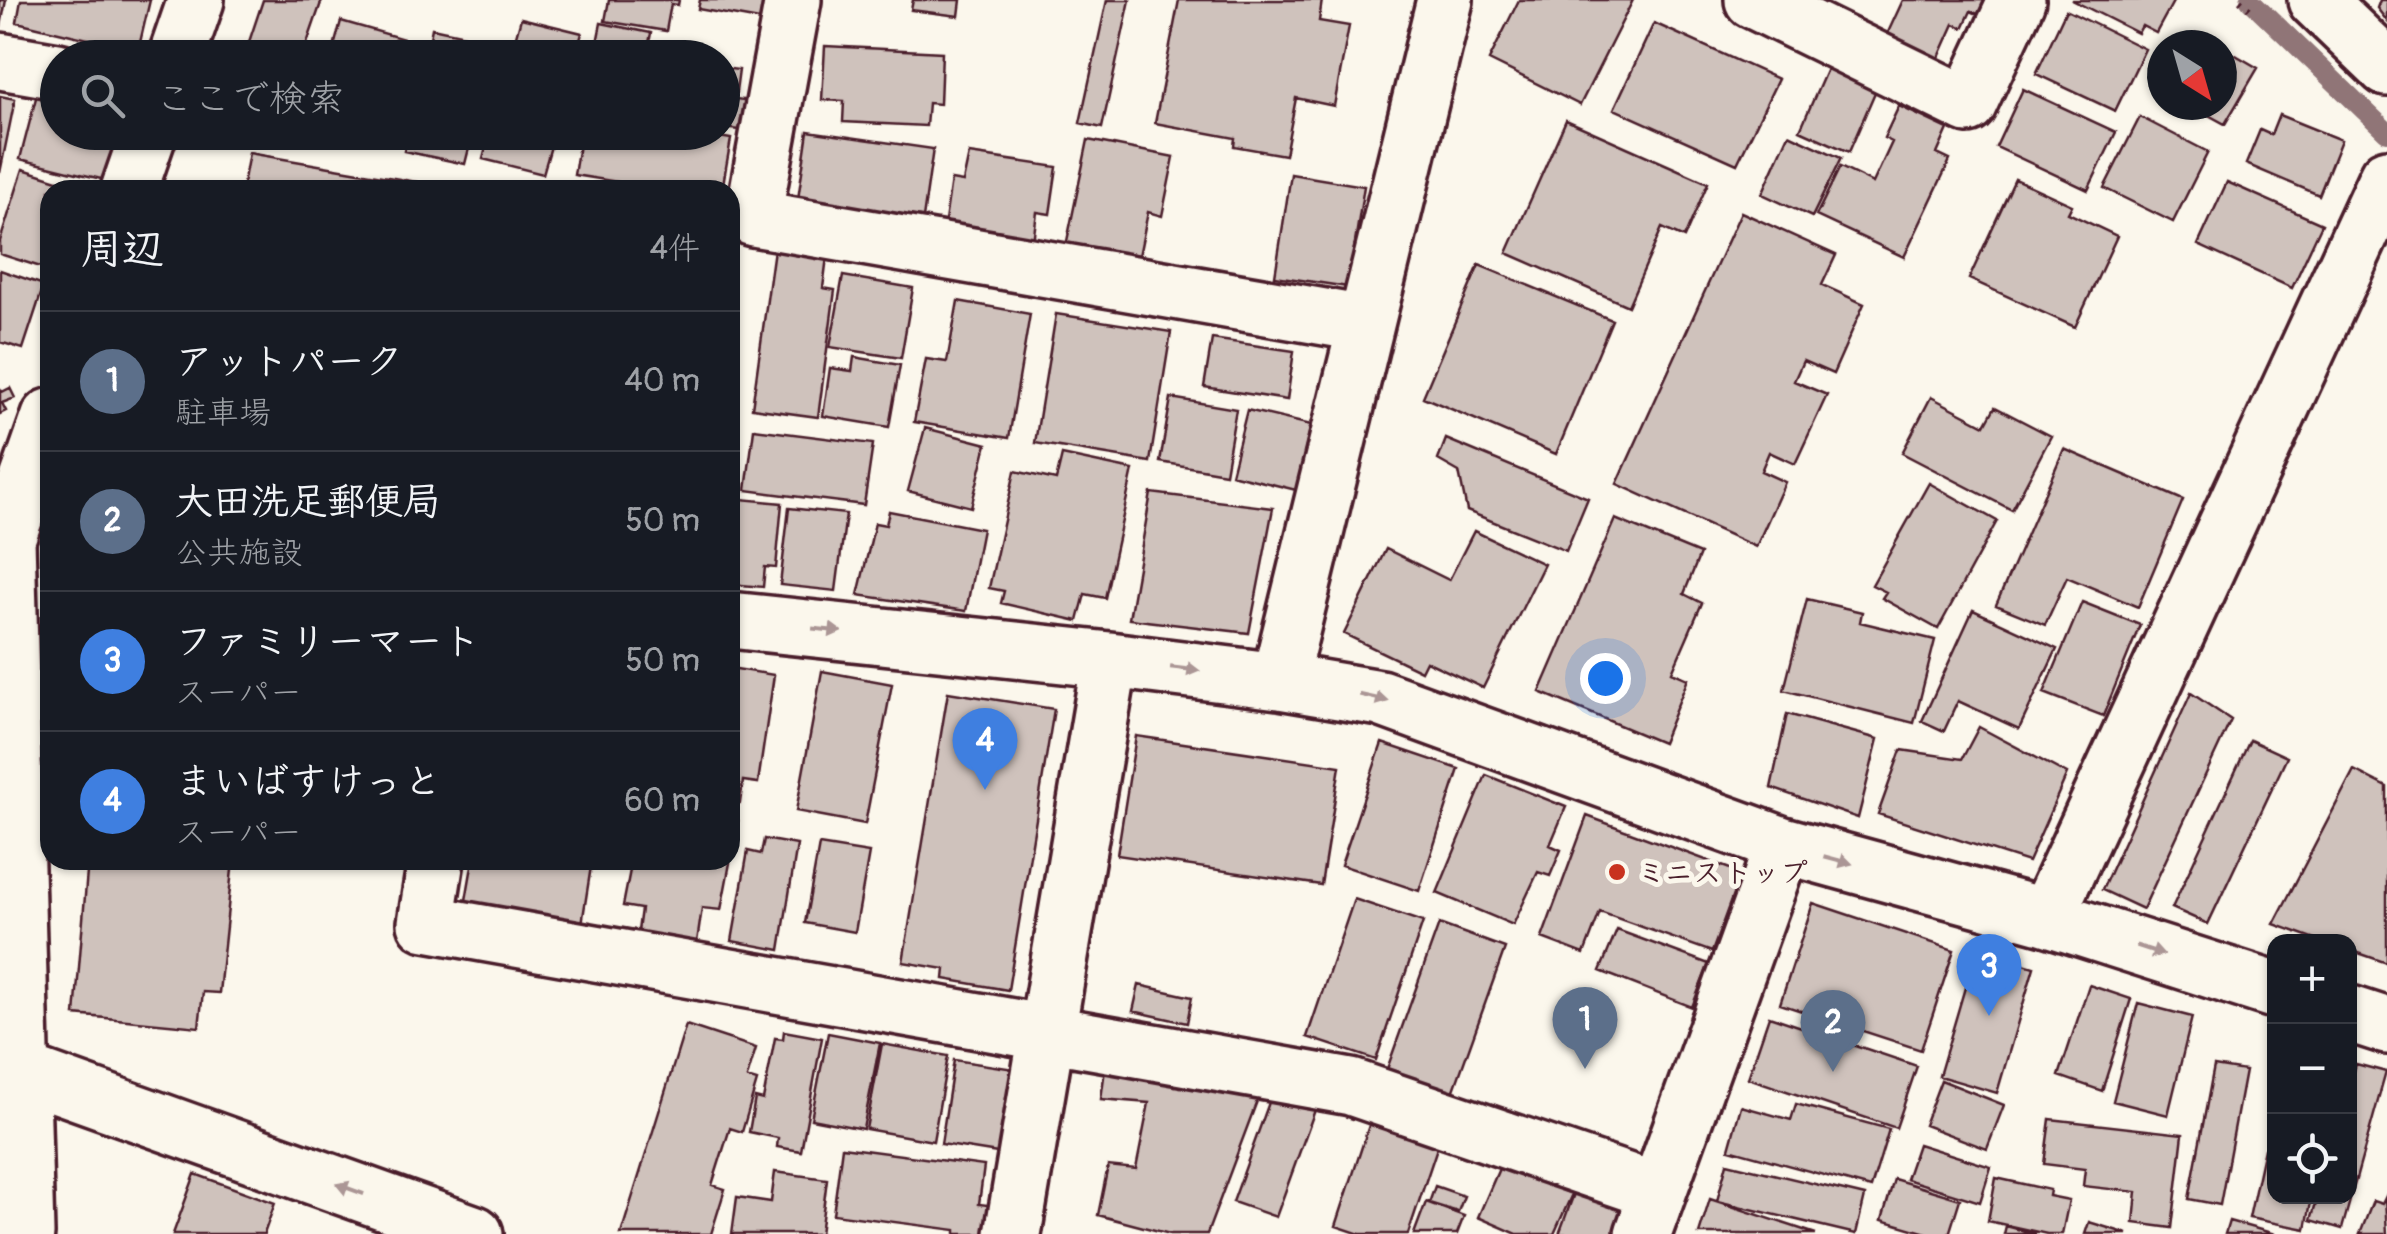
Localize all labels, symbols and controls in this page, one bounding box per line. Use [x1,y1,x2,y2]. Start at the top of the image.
north arrow [2147,30,2237,120]
search box [40,40,740,150]
icon: search [75,68,130,123]
text: ここで検索 [155,75,345,123]
text: 周辺 [80,224,164,276]
text: 4件 [649,229,700,269]
text: アットパーク [175,338,403,386]
text: 1 [106,361,119,401]
text: 40 m [624,361,700,401]
text: 駐車場 [175,393,271,433]
text: 大田洗足郵便局 [175,478,441,526]
text: 2 [104,501,121,541]
text: 50 m [625,501,700,541]
text: 公共施設 [175,533,303,573]
text: ファミリーマート [175,618,481,666]
one-way arrow [812,623,843,639]
text: 3 [104,641,121,681]
text: 50 m [625,641,700,681]
your location [1580,653,1631,704]
one-way arrow [1170,661,1201,677]
text: スーパー [175,673,302,713]
one-way arrow [1359,691,1390,706]
pin: 4 [952,708,1018,790]
text: まいばすけっと [175,758,441,806]
text: 4 [103,781,122,821]
text: 60 m [624,781,700,821]
text: スーパー [175,813,302,853]
one-way arrow [1823,853,1854,868]
place label: ミニストップ [1637,856,1808,891]
marker: ミニストップ [1606,861,1628,883]
pin: 3 [1956,934,2022,1016]
map controls [2267,934,2357,1204]
button: + [2267,934,2357,1024]
one-way arrow [2135,943,2166,958]
pin: 1 [1552,986,1618,1069]
pin: 2 [1800,990,1866,1072]
button: − [2267,1024,2357,1114]
button: locate [2267,1114,2357,1204]
one-way arrow [334,1181,364,1196]

